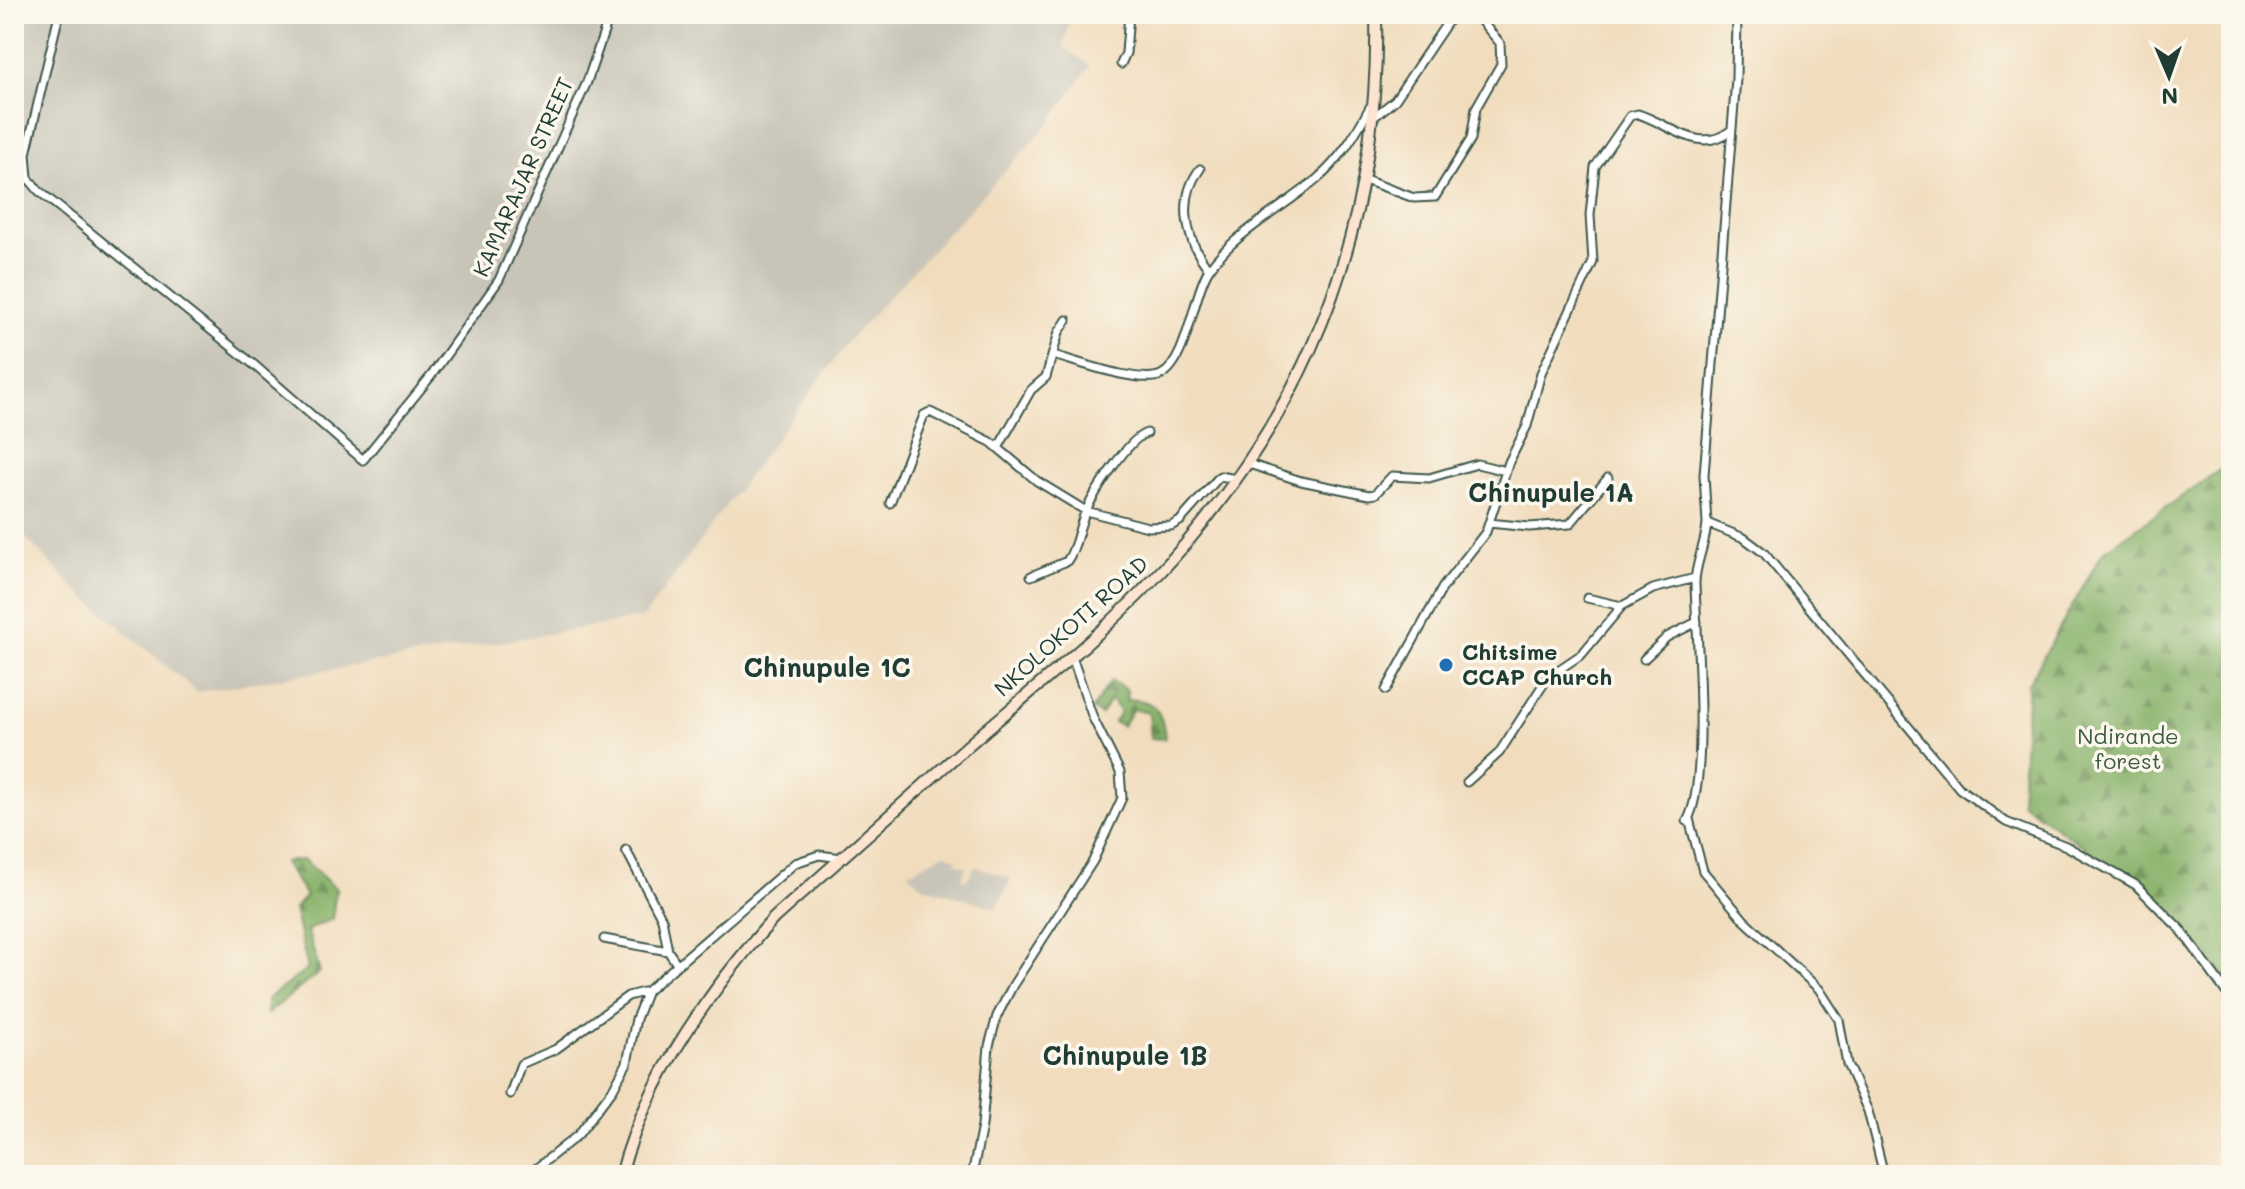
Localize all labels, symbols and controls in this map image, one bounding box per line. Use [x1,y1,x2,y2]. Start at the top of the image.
north arrow [2129,36,2209,116]
street label: KAMARAJAR STREET [466,73,580,281]
text: N [2161,82,2179,111]
district label: Chinupule 1A [1468,475,1634,509]
street label: NKOLOKOTI ROAD [988,549,1154,703]
place label: Chitsime CCAP Church [1462,637,1612,691]
district label: Chinupule 1C [744,650,910,684]
marker: Chitsime CCAP Church [1437,656,1455,674]
park label: Ndirande forest [2077,721,2179,775]
district label: Chinupule 1B [1042,1038,1208,1072]

